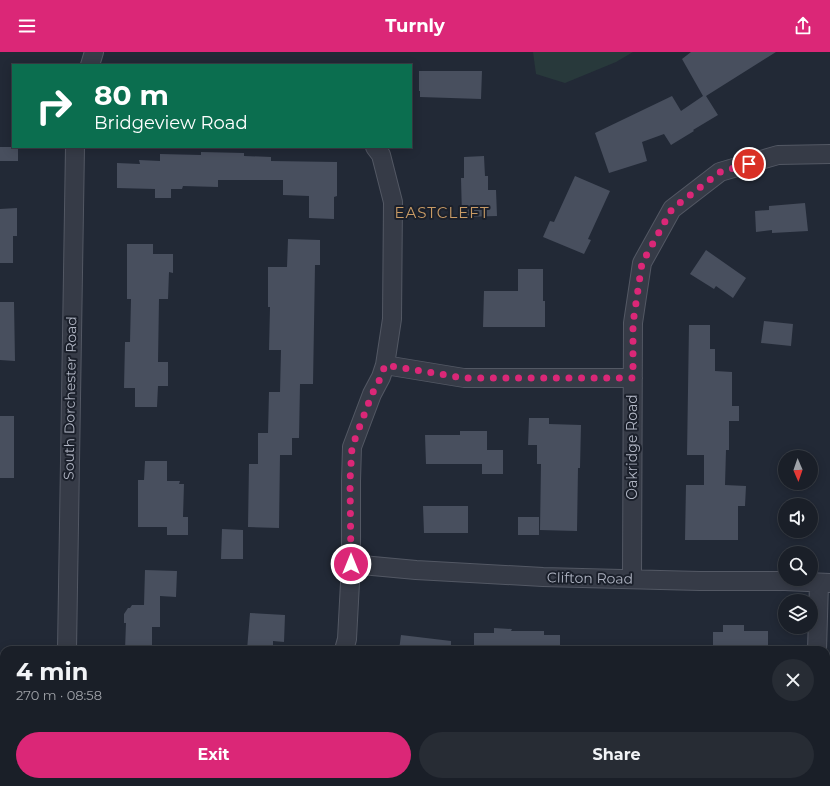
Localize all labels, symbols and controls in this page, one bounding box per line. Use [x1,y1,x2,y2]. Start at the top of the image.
icon: menu [16,15,38,37]
text: Turnly [385,15,445,37]
icon: share [792,15,814,37]
text: 80 m [94,78,169,112]
icon: right [28,80,80,132]
text: Bridgeview Road [94,112,248,134]
pin [732,147,766,181]
icon: arrive [738,153,760,175]
district label: EASTCLEFT [394,203,490,222]
street label: South Dorchester Road [60,316,80,480]
street label: Oakridge Road [623,394,641,500]
north arrow [778,450,818,490]
map controls [778,450,818,634]
button: sound [778,498,818,538]
position arrow [330,543,372,585]
button: search [778,546,818,586]
street label: Clifton Road [547,568,633,588]
button: layers [778,594,818,634]
text: 4 min [16,657,88,686]
button: close [772,659,814,701]
text: 270 m · 08:58 [16,687,102,703]
button: Exit [16,732,411,778]
button: Share [419,732,814,778]

